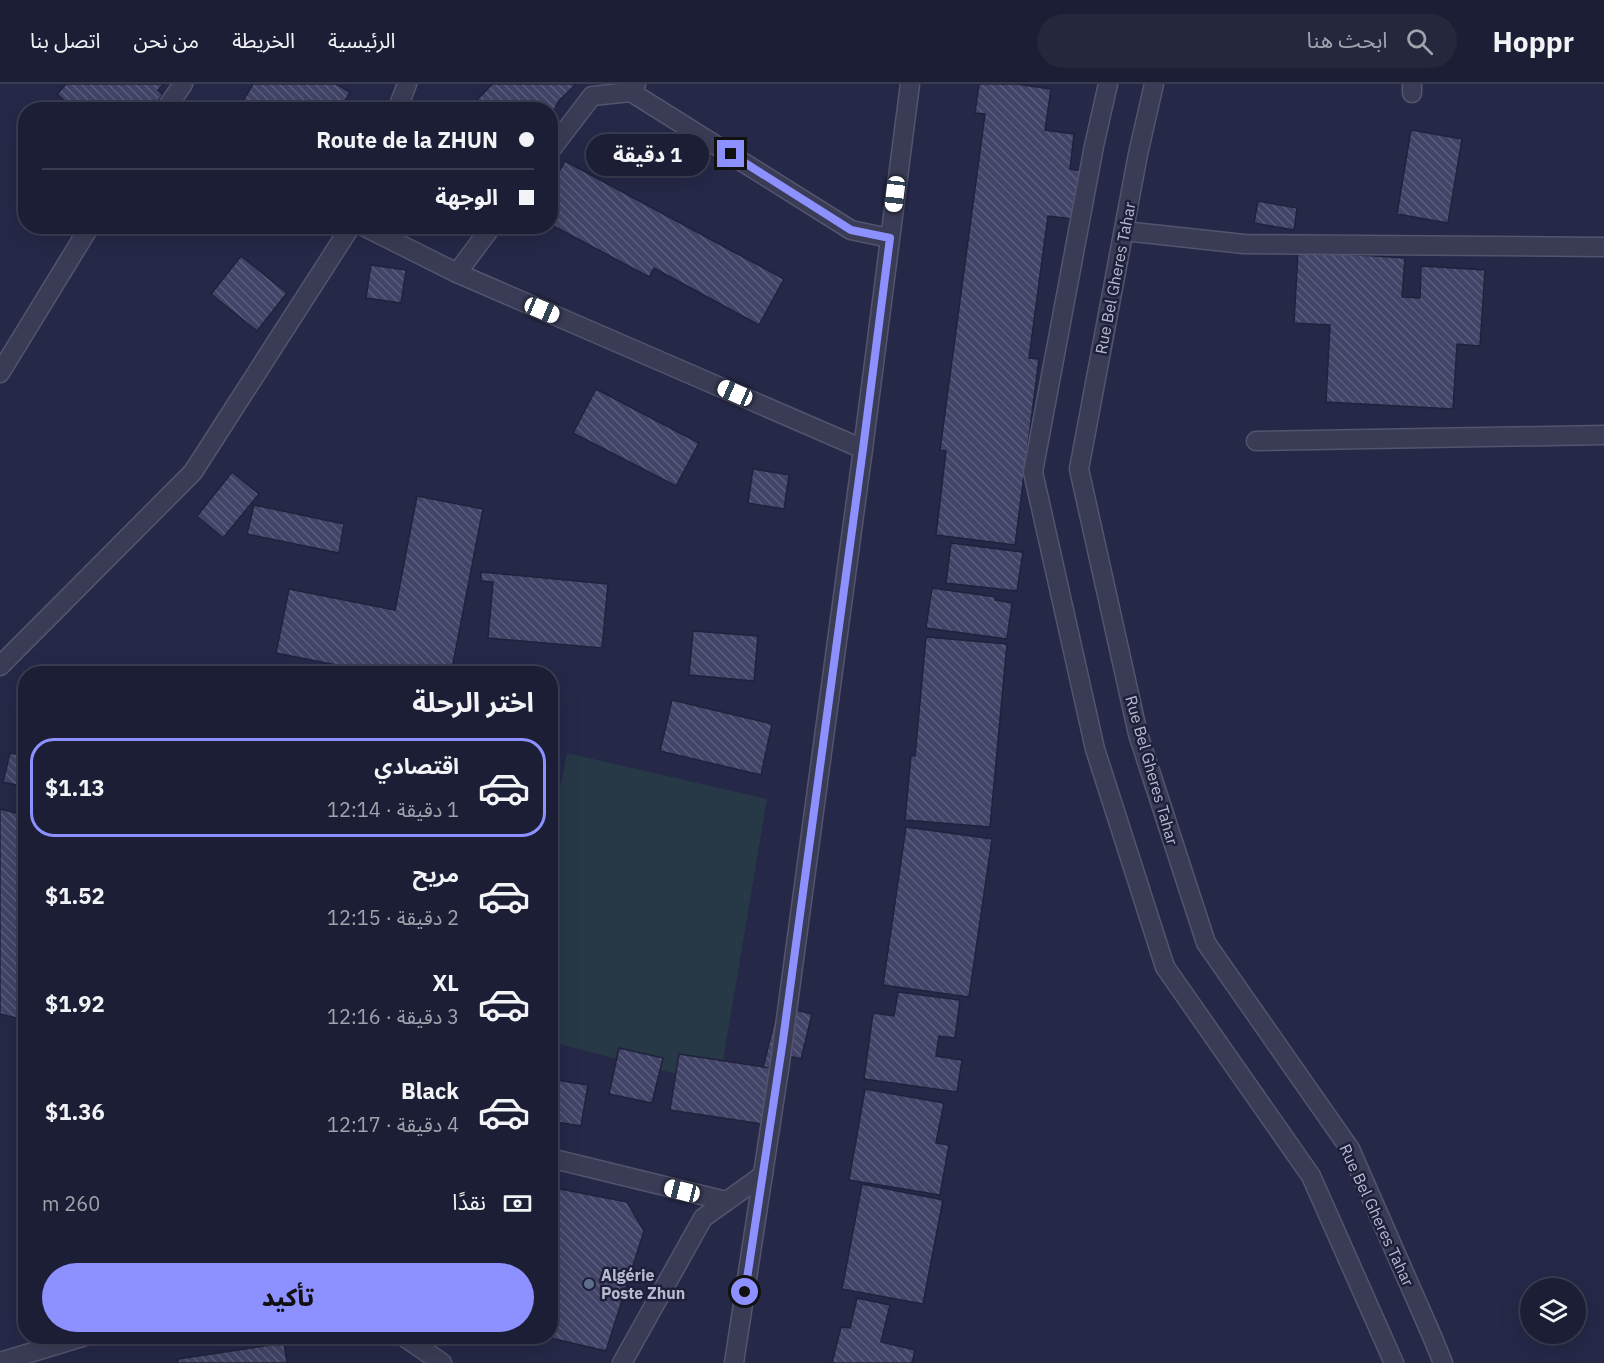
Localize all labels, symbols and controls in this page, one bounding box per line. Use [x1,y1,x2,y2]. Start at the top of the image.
search box [1037,14,1457,68]
text: Hoppr [1493,23,1574,60]
text: ابحث هنا [1307,25,1388,54]
icon: search [1403,25,1436,58]
text: اتصل بنا [30,26,100,54]
text: من نحن [133,26,199,54]
text: الخريطة [232,26,295,54]
text: الرئيسية [328,26,396,54]
text: Route de la ZHUN [316,125,498,154]
callout: 1 دقيقة [587,133,710,175]
route end [717,140,744,167]
text: 1 دقيقة [613,141,682,168]
car [884,175,906,213]
text: الوجهة [435,182,498,211]
street label: Rue Bel Gheres Tahar [1090,200,1140,356]
car [522,295,562,325]
car [715,377,755,409]
text: اختر الرحلة [412,684,534,719]
street label: Rue Bel Gheres Tahar [1121,693,1183,847]
text: اقتصادي [374,751,459,780]
icon: car [477,761,531,815]
text: $1.13 [45,773,105,802]
text: 1 دقيقة · 12:14 [327,796,459,823]
text: مريح [413,859,459,888]
icon: car [477,869,531,923]
text: $1.52 [45,881,105,910]
text: 2 دقيقة · 12:15 [327,904,459,931]
text: XL [433,968,459,997]
icon: car [477,977,531,1031]
text: $1.92 [45,989,105,1018]
text: 3 دقيقة · 12:16 [327,1003,459,1030]
text: Black [401,1076,459,1105]
icon: car [477,1085,531,1139]
text: $1.36 [45,1097,105,1126]
text: 4 دقيقة · 12:17 [327,1111,459,1138]
street label: Rue Bel Gheres Tahar [1335,1141,1419,1289]
car [662,1178,702,1204]
text: نقدًا [452,1187,486,1216]
icon: cash [501,1187,534,1220]
text: 260 m [42,1190,100,1217]
button: تأكيد [42,1263,534,1332]
place label: Algérie Poste Zhun [601,1265,685,1303]
marker: Algérie Poste Zhun [582,1277,596,1291]
route start [731,1278,758,1305]
map controls [1520,1278,1586,1344]
button: layers [1520,1278,1586,1344]

